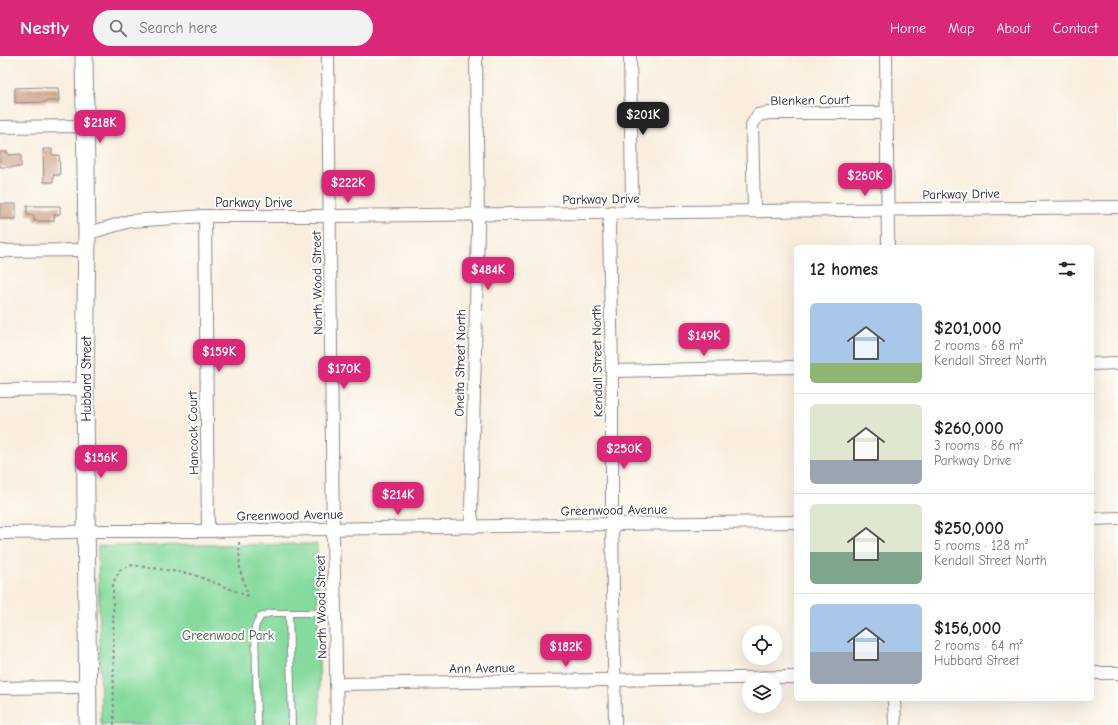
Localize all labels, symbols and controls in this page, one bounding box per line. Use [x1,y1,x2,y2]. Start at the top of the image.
search box [93,10,373,46]
text: Nestly [20,17,69,39]
icon: search [107,17,129,39]
text: Search here [139,19,217,37]
text: Home [890,20,926,37]
text: Map [948,20,974,37]
text: About [996,20,1031,37]
text: Contact [1053,20,1098,37]
street label: Blenken Court [770,92,851,108]
pin: $201K [615,102,671,136]
text: $201K [626,107,660,122]
pin: $218K [72,110,128,144]
text: $218K [83,115,117,130]
pin: $260K [837,163,893,197]
text: $260K [847,168,883,183]
pin: $222K [320,170,376,204]
text: $222K [331,175,365,190]
street label: Parkway Drive [922,186,1000,202]
street label: Parkway Drive [562,191,640,207]
street label: Parkway Drive [215,195,293,210]
street label: North Wood Street [309,230,325,335]
pin: $484K [460,257,516,291]
icon: filters [1056,258,1078,280]
text: 12 homes [810,260,878,279]
text: $484K [471,262,505,277]
street label: Kendall Street North [589,304,605,418]
street label: Oneita Street North [452,309,468,417]
icon: home [842,319,890,367]
text: $201,000 [934,319,1002,338]
pin: $149K [676,323,732,357]
text: $149K [687,328,721,343]
street label: Hubbard Street [79,335,94,422]
text: 2 rooms · 68 m² [934,338,1023,353]
pin: $159K [191,339,247,373]
text: $159K [202,344,236,359]
text: Kendall Street North [934,353,1047,368]
pin: $170K [316,356,372,390]
text: $170K [327,361,361,376]
street label: Hancock Court [185,390,201,475]
text: $260,000 [934,419,1004,438]
icon: home [842,420,890,468]
pin: $250K [596,436,652,470]
text: 3 rooms · 86 m² [934,438,1023,453]
text: $250K [606,441,642,456]
pin: $156K [73,445,129,479]
text: $156K [84,450,118,465]
text: Parkway Drive [934,453,1011,468]
pin: $214K [370,482,426,516]
text: $214K [382,487,414,502]
street label: Greenwood Avenue [561,502,668,518]
street label: Greenwood Avenue [237,507,344,523]
text: $250,000 [934,519,1004,538]
icon: home [842,520,890,568]
text: 5 rooms · 128 m² [934,538,1028,553]
text: Kendall Street North [934,553,1047,568]
street label: North Wood Street [313,554,329,659]
text: $156,000 [934,619,1001,638]
icon: home [842,620,890,668]
map controls [742,625,782,713]
button: locate [742,625,782,665]
park label: Greenwood Park [182,628,275,643]
pin: $182K [538,634,594,668]
text: 2 rooms · 64 m² [934,638,1023,653]
text: $182K [549,639,583,654]
text: Hubbard Street [934,653,1019,668]
street label: Ann Avenue [449,660,516,676]
button: layers [742,673,782,713]

